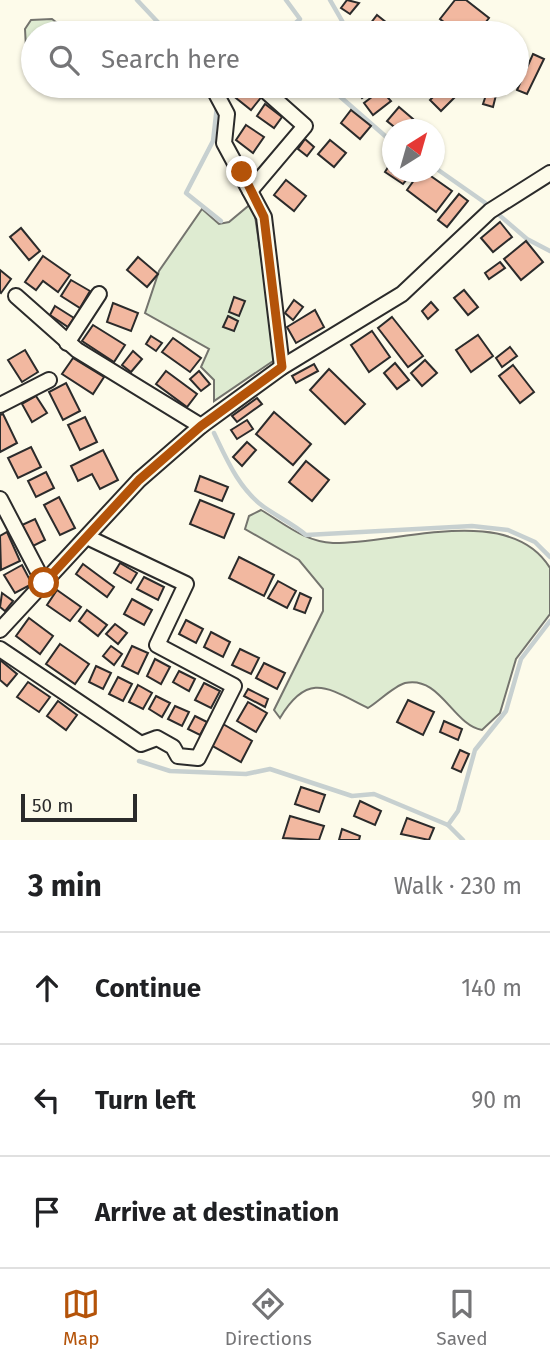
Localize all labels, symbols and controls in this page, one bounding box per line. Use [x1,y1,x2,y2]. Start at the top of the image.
search box [21,21,529,98]
icon: search [45,41,83,79]
text: Search here [101,44,240,75]
north arrow [382,119,445,182]
route end [226,156,257,187]
route start [28,567,59,598]
scale bar [21,791,136,823]
text: 50 m [32,794,73,817]
text: 3 min [28,868,102,904]
text: Walk · 230 m [394,872,522,900]
icon: ahead [28,969,66,1007]
text: Continue [95,973,201,1004]
text: 140 m [461,974,522,1002]
icon: left [28,1081,66,1119]
text: Turn left [95,1085,196,1116]
text: 90 m [471,1086,522,1114]
icon: arrive [28,1193,66,1231]
text: Arrive at destination [95,1197,339,1228]
tab: Map [62,1285,100,1350]
tab: Directions [225,1285,312,1350]
tab: Saved [436,1285,488,1350]

